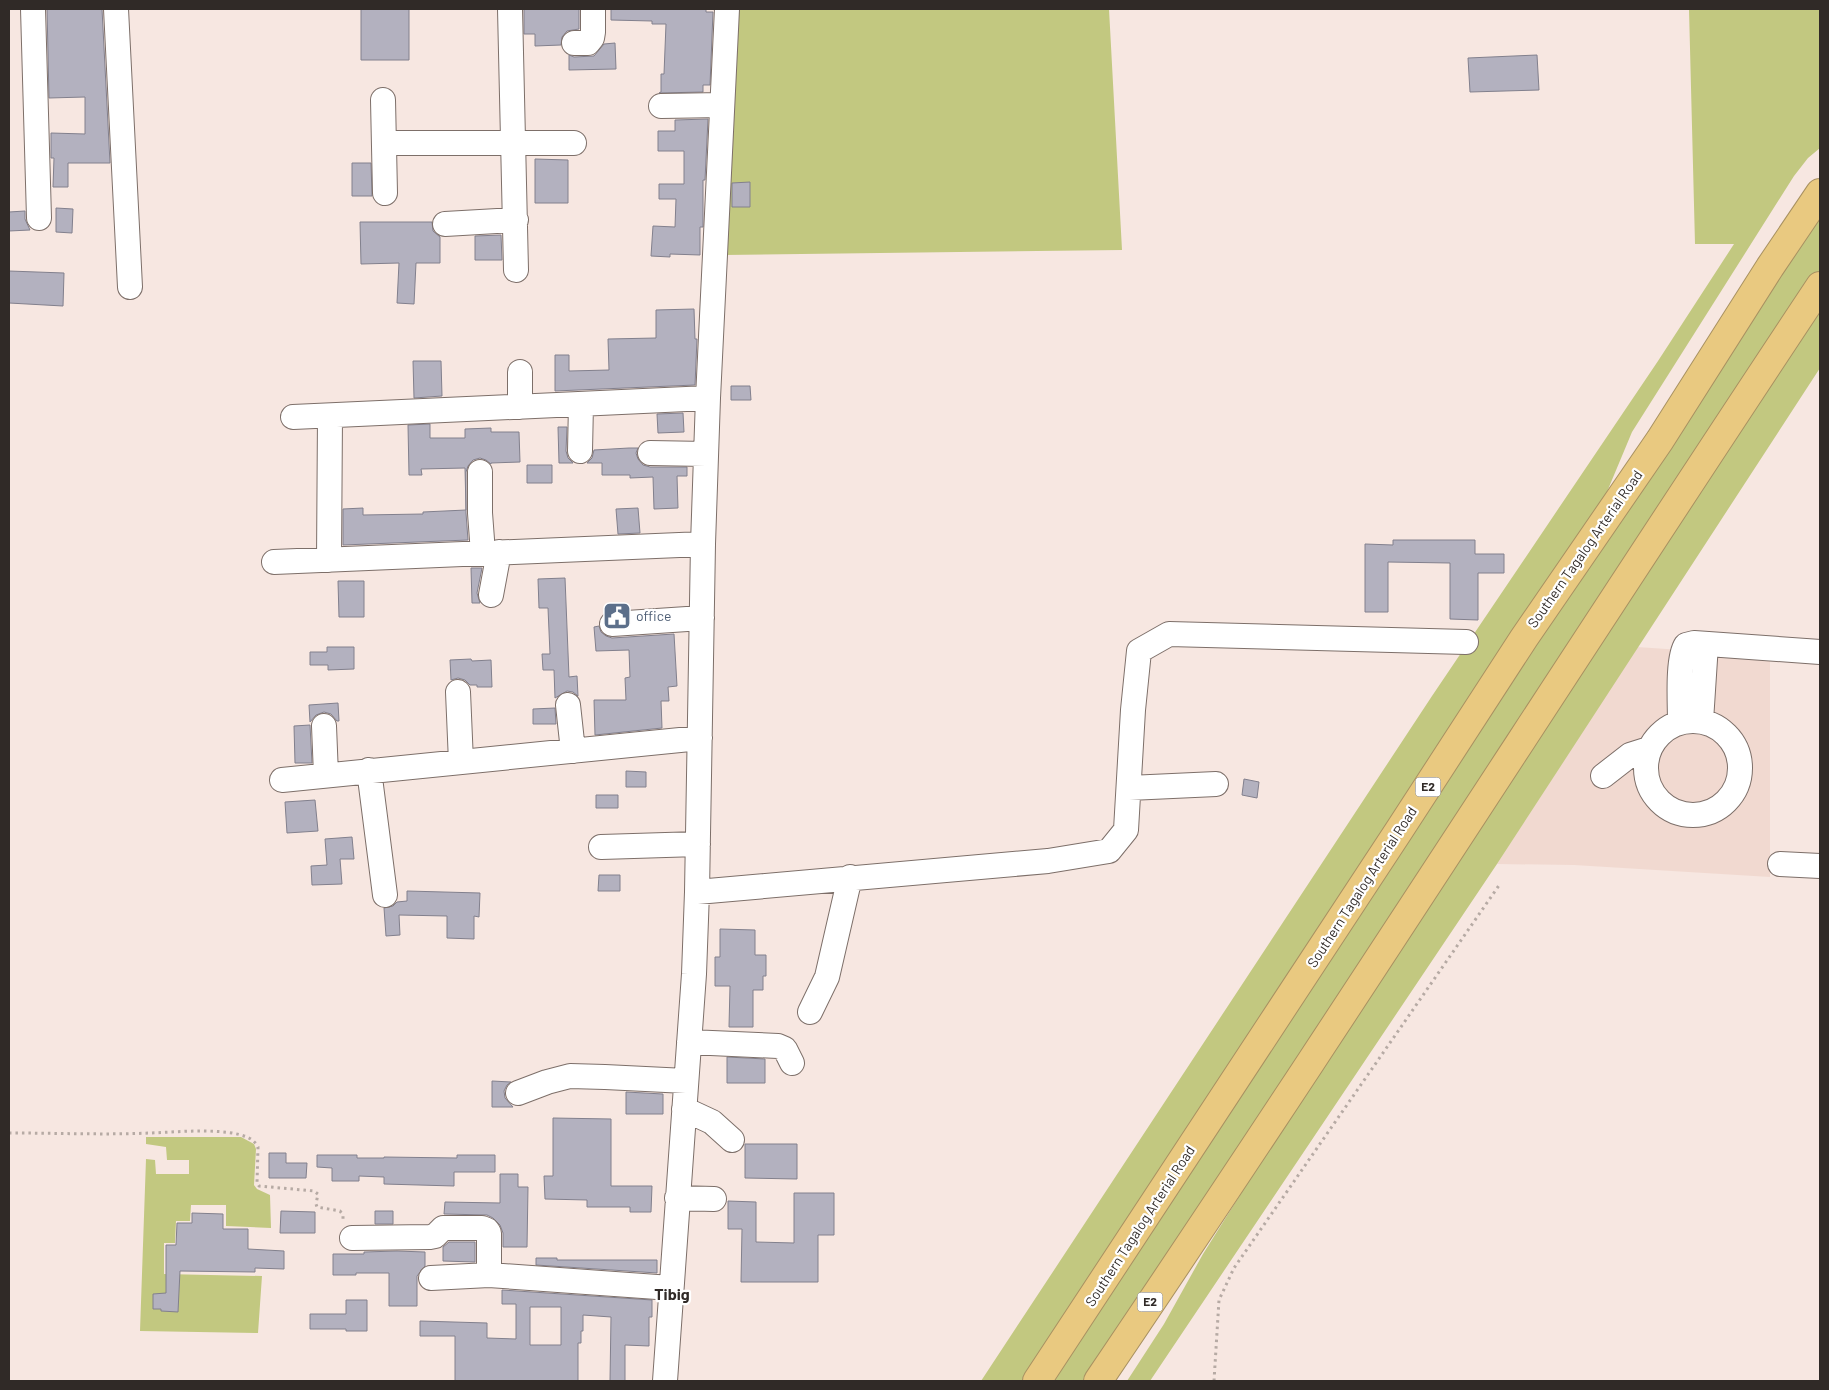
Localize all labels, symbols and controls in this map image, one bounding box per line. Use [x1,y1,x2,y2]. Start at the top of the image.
street label: Southern Tagalog Arterial Road [1524,467,1646,631]
public building icon: office [602,601,632,631]
place label: office [636,607,671,624]
road number: E2 [1416,778,1440,796]
street label: Southern Tagalog Arterial Road [1303,803,1420,970]
street label: Southern Tagalog Arterial Road [1081,1142,1198,1309]
district label: Tibig [654,1284,690,1303]
road number: E2 [1138,1292,1162,1311]

